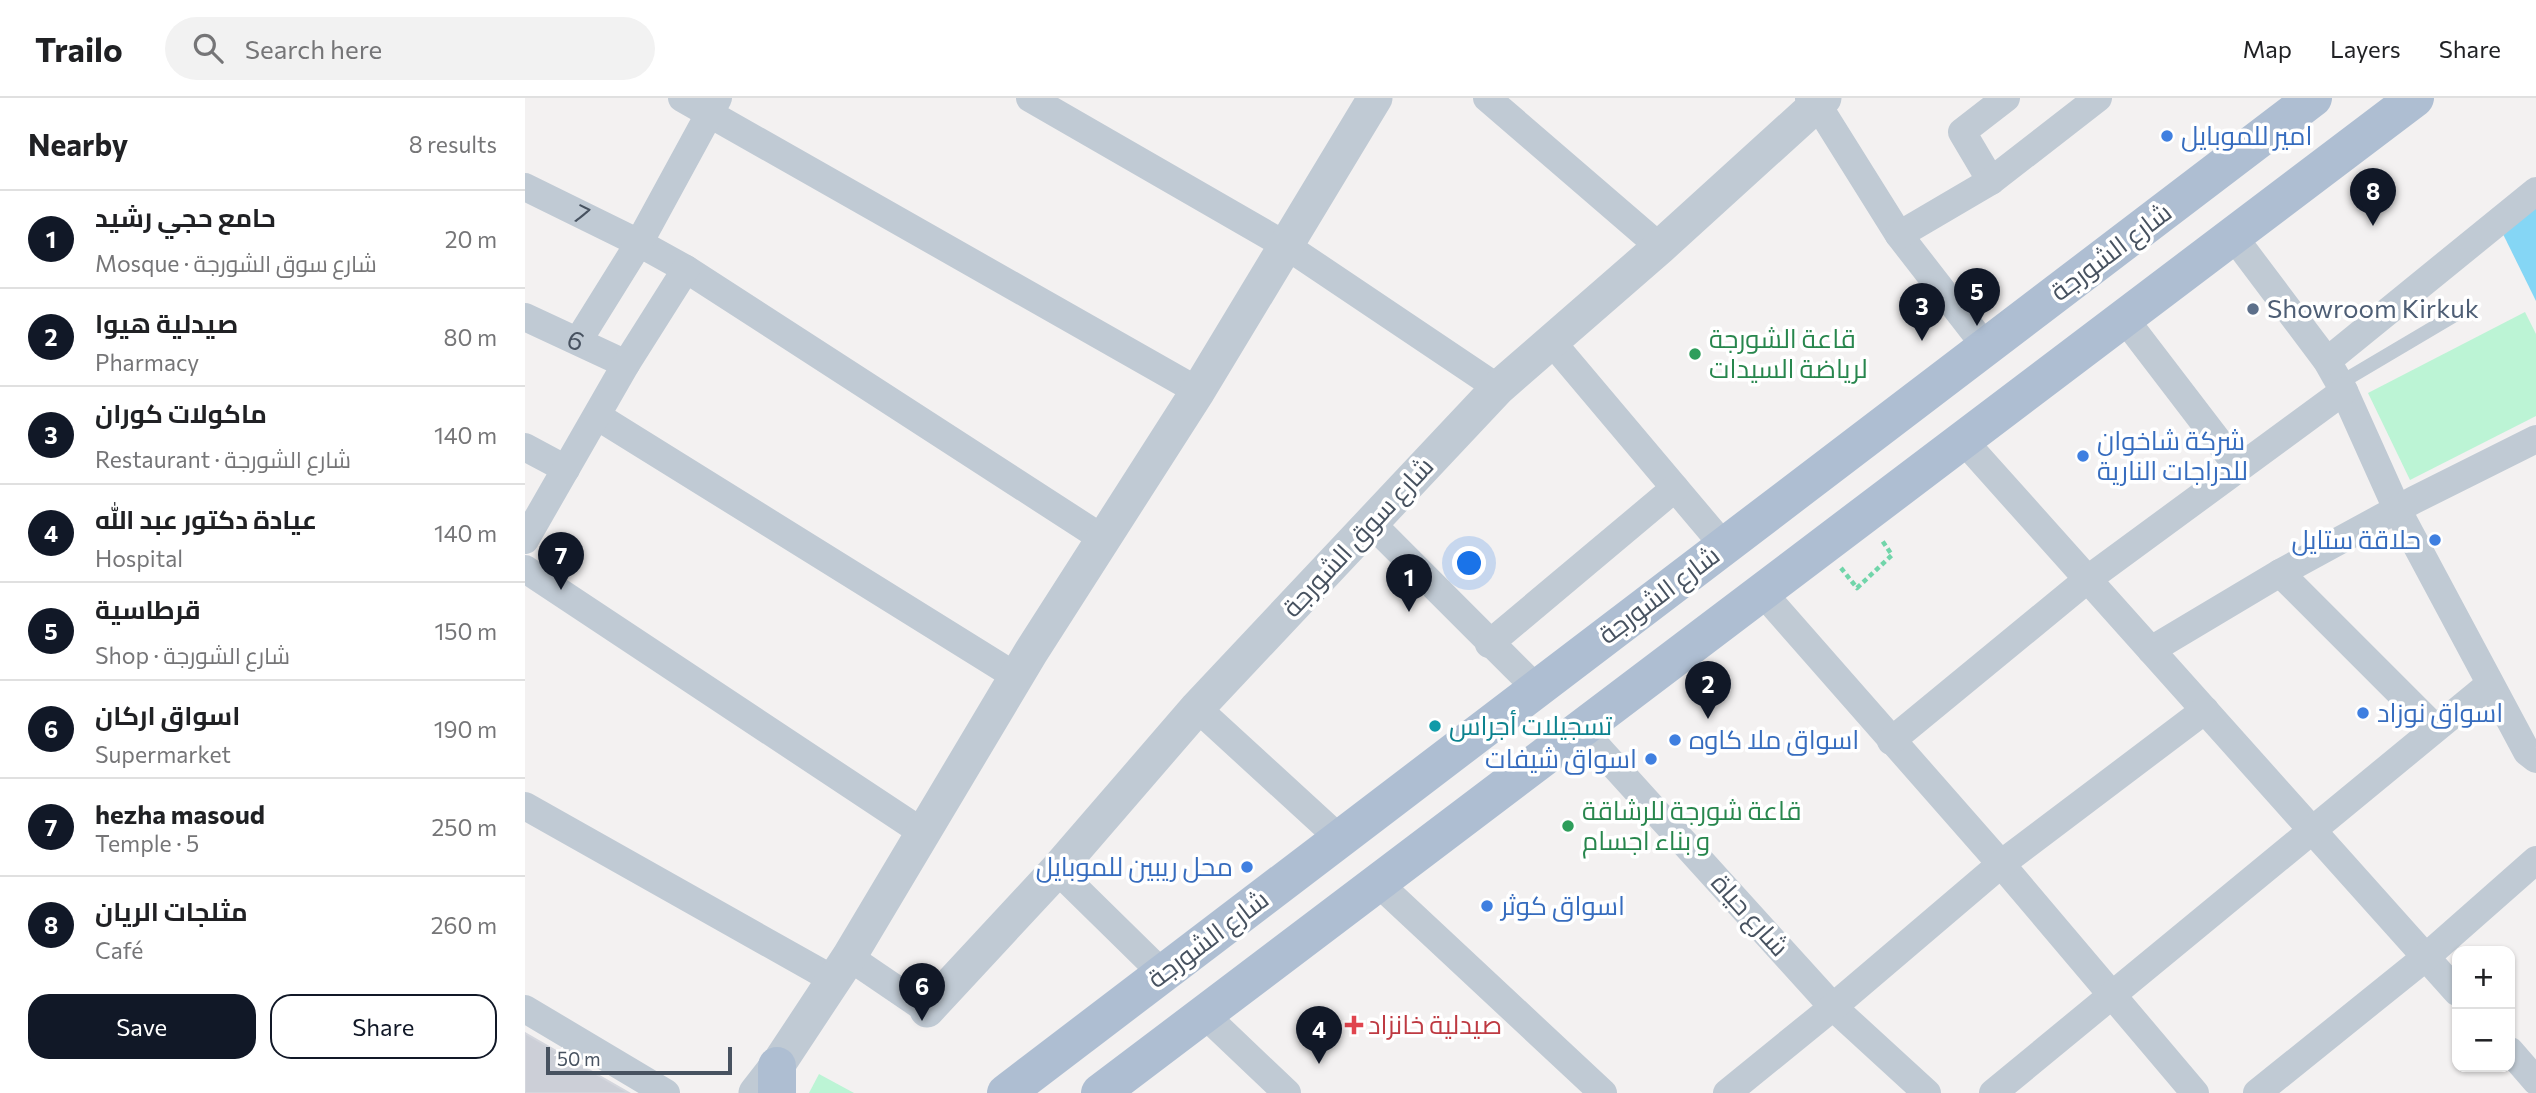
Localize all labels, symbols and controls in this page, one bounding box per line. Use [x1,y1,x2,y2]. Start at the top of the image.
search box [165,17,655,80]
text: Trailo [35,28,123,69]
icon: search [189,29,227,67]
text: Search here [245,33,382,64]
text: Map [2243,34,2292,63]
text: Layers [2330,34,2401,63]
text: Share [2439,34,2501,63]
place label: امير للموبايل [2181,119,2313,152]
text: Nearby [28,125,128,162]
marker: امير للموبايل [2159,128,2175,144]
text: 8 results [409,130,497,158]
pin: 8 [2350,168,2396,226]
street label: شارع الشورجة [2044,195,2178,309]
street label: 7 [569,196,595,230]
text: حامع حجي رشيد [95,201,276,232]
text: 1 [46,225,56,253]
text: 20 m [445,225,497,253]
text: Mosque · شارع سوق الشورجة [95,249,377,277]
pin: 5 [1954,268,2000,326]
pin: 3 [1899,283,1945,341]
place label: Showroom Kirkuk [2267,292,2479,323]
marker: Showroom Kirkuk [2245,301,2261,317]
text: صيدلية هيوا [95,307,238,338]
street label: 6 [563,322,590,357]
place label: قاعة الشورجة لرياضة السيدات [1709,322,1868,384]
text: 2 [44,323,58,351]
text: 80 m [444,323,497,351]
marker: قاعة الشورجة لرياضة السيدات [1687,346,1703,362]
text: Pharmacy [95,348,199,376]
text: ماكولات كوران [95,397,267,428]
text: 3 [44,421,58,449]
text: 140 m [434,421,497,449]
place label: شركة شاخوان للدراجات النارية [2097,424,2248,486]
text: Restaurant · شارع الشورجة [95,445,351,473]
marker: شركة شاخوان للدراجات النارية [2075,448,2091,464]
street label: شارع سوق الشورجة [1275,450,1441,624]
text: عيادة دكتور عبد الله [95,503,317,534]
text: 4 [44,519,58,547]
text: 140 m [434,519,497,547]
place label: حلاقة ستايل [2291,523,2421,556]
pin: 7 [538,532,584,590]
marker: حلاقة ستايل [2427,532,2443,548]
street label: شارع الشورجة [1592,538,1726,652]
text: Hospital [95,544,183,572]
your location [1452,546,1486,580]
pin: 1 [1386,554,1432,612]
text: قرطاسية [95,593,201,624]
text: 5 [44,617,58,645]
text: 150 m [434,617,497,645]
text: Shop · شارع الشورجة [95,641,290,669]
pin: 2 [1685,661,1731,719]
place label: اسواق نوزاد [2377,696,2503,729]
text: اسواق اركان [95,699,240,730]
marker: اسواق نوزاد [2355,705,2371,721]
place label: تسجيلات أجراس [1449,709,1612,742]
text: 6 [44,715,58,743]
text: 190 m [434,715,497,743]
marker: تسجيلات أجراس [1427,718,1443,734]
place label: اسواق ملا كاوه [1689,723,1859,756]
marker: اسواق ملا كاوه [1667,732,1683,748]
text: Supermarket [95,740,231,768]
place label: اسواق شيفات [1485,742,1637,775]
marker: اسواق شيفات [1643,751,1659,767]
place label: قاعة شورجة للرشاقة و بناء اجسام [1582,794,1802,859]
text: hezha masoud [95,798,265,829]
text: 7 [45,813,57,841]
text: 250 m [432,813,497,841]
marker: قاعة شورجة للرشاقة و بناء اجسام [1560,818,1576,834]
text: Temple · 5 [95,829,199,857]
place label: محل ريبين للموبايل [1036,850,1233,883]
marker: محل ريبين للموبايل [1239,859,1255,875]
street label: شارع حياة [1704,866,1796,964]
street label: شارع الشورجة [1141,882,1275,996]
place label: اسواق كوثر [1499,889,1625,922]
text: مثلجات الريان [95,895,248,926]
marker: اسواق كوثر [1479,898,1495,914]
text: 8 [44,911,58,939]
text: 260 m [431,911,497,939]
text: Café [95,936,143,964]
map controls [2452,946,2515,1072]
button: + [2452,946,2515,1009]
pin: 6 [899,963,945,1021]
button: Save [28,994,256,1059]
button: Share [270,994,497,1059]
pin: 4 [1296,1006,1342,1064]
place label: صيدلية خانزاد [1368,1008,1502,1040]
button: − [2452,1009,2515,1072]
marker: صيدلية خانزاد [1346,1017,1362,1033]
scale bar [546,1044,731,1076]
text: 50 m [557,1047,601,1070]

